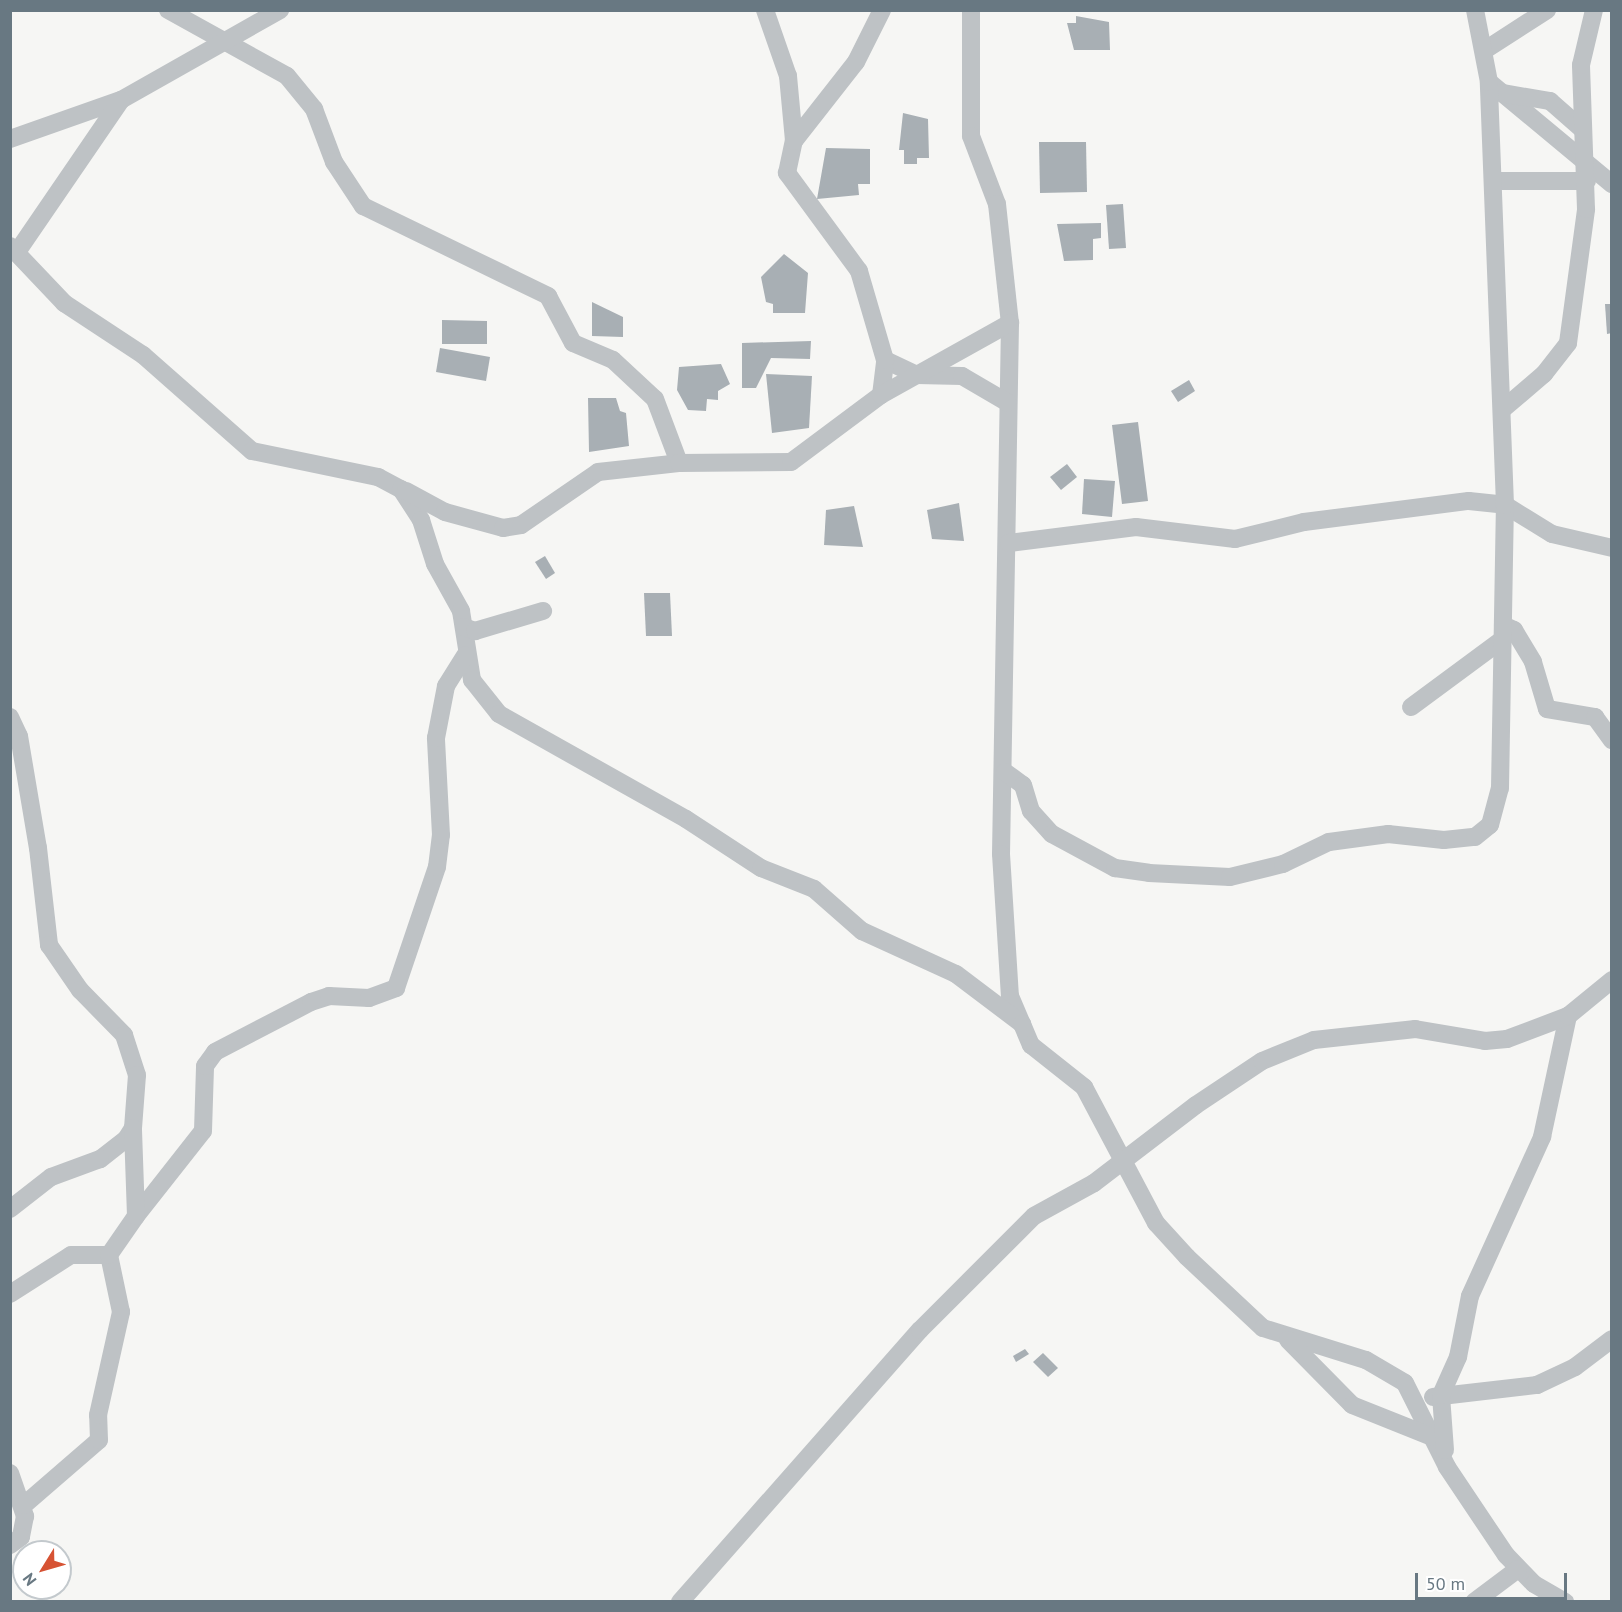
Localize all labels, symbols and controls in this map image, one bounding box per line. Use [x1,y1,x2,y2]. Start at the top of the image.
north arrow [12,1540,72,1600]
scale bar [1418,1561,1570,1599]
text: N [18,1569,40,1590]
text: 50 m [1426,1572,1465,1595]

